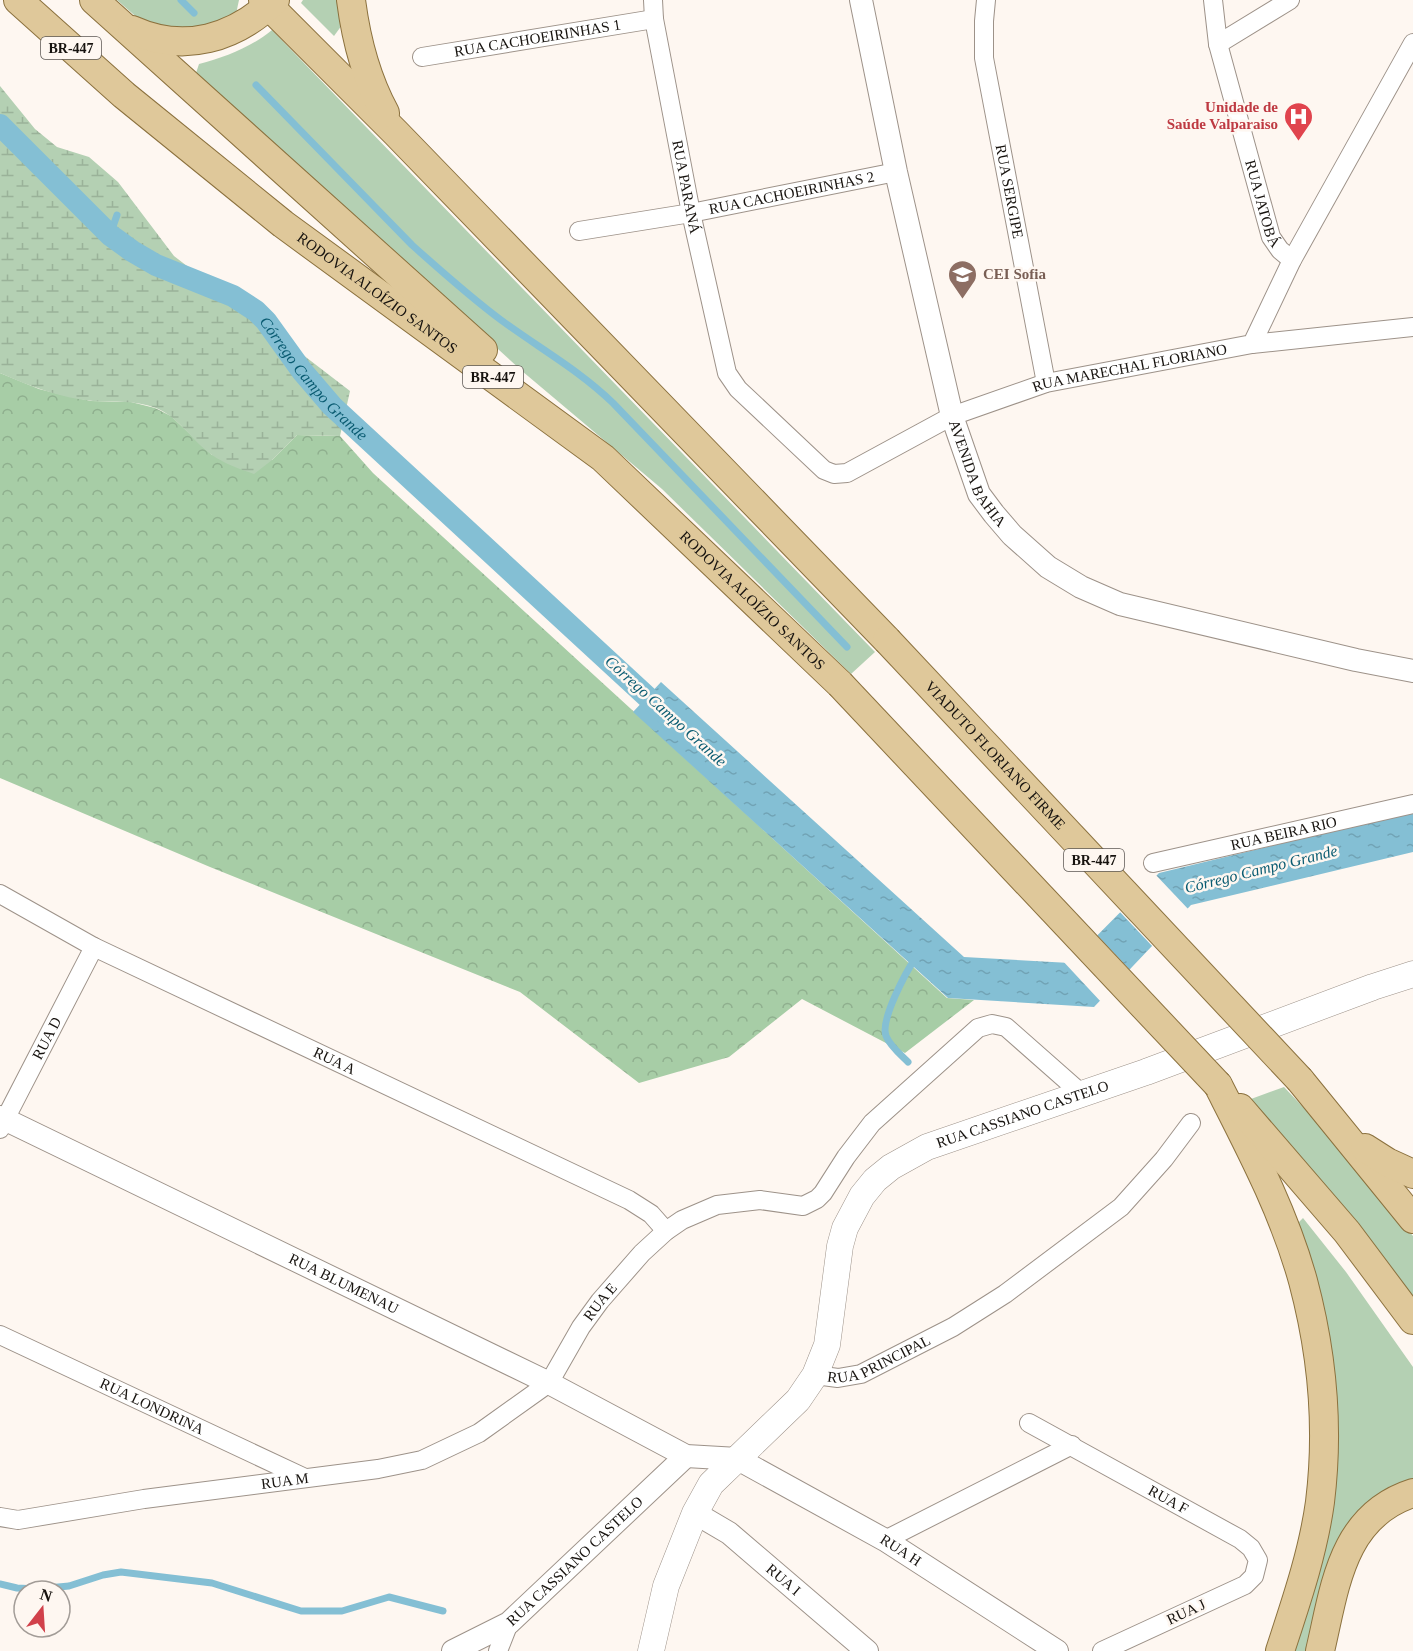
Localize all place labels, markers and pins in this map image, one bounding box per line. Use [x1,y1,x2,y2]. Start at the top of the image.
place label: Unidade de Saúde Valparaiso [1167,99,1278,132]
hospital icon: Unidade de Saúde Valparaiso [1283,100,1315,142]
school or university icon: CEI Sofia [946,258,978,300]
place label: CEI Sofia [983,266,1046,282]

